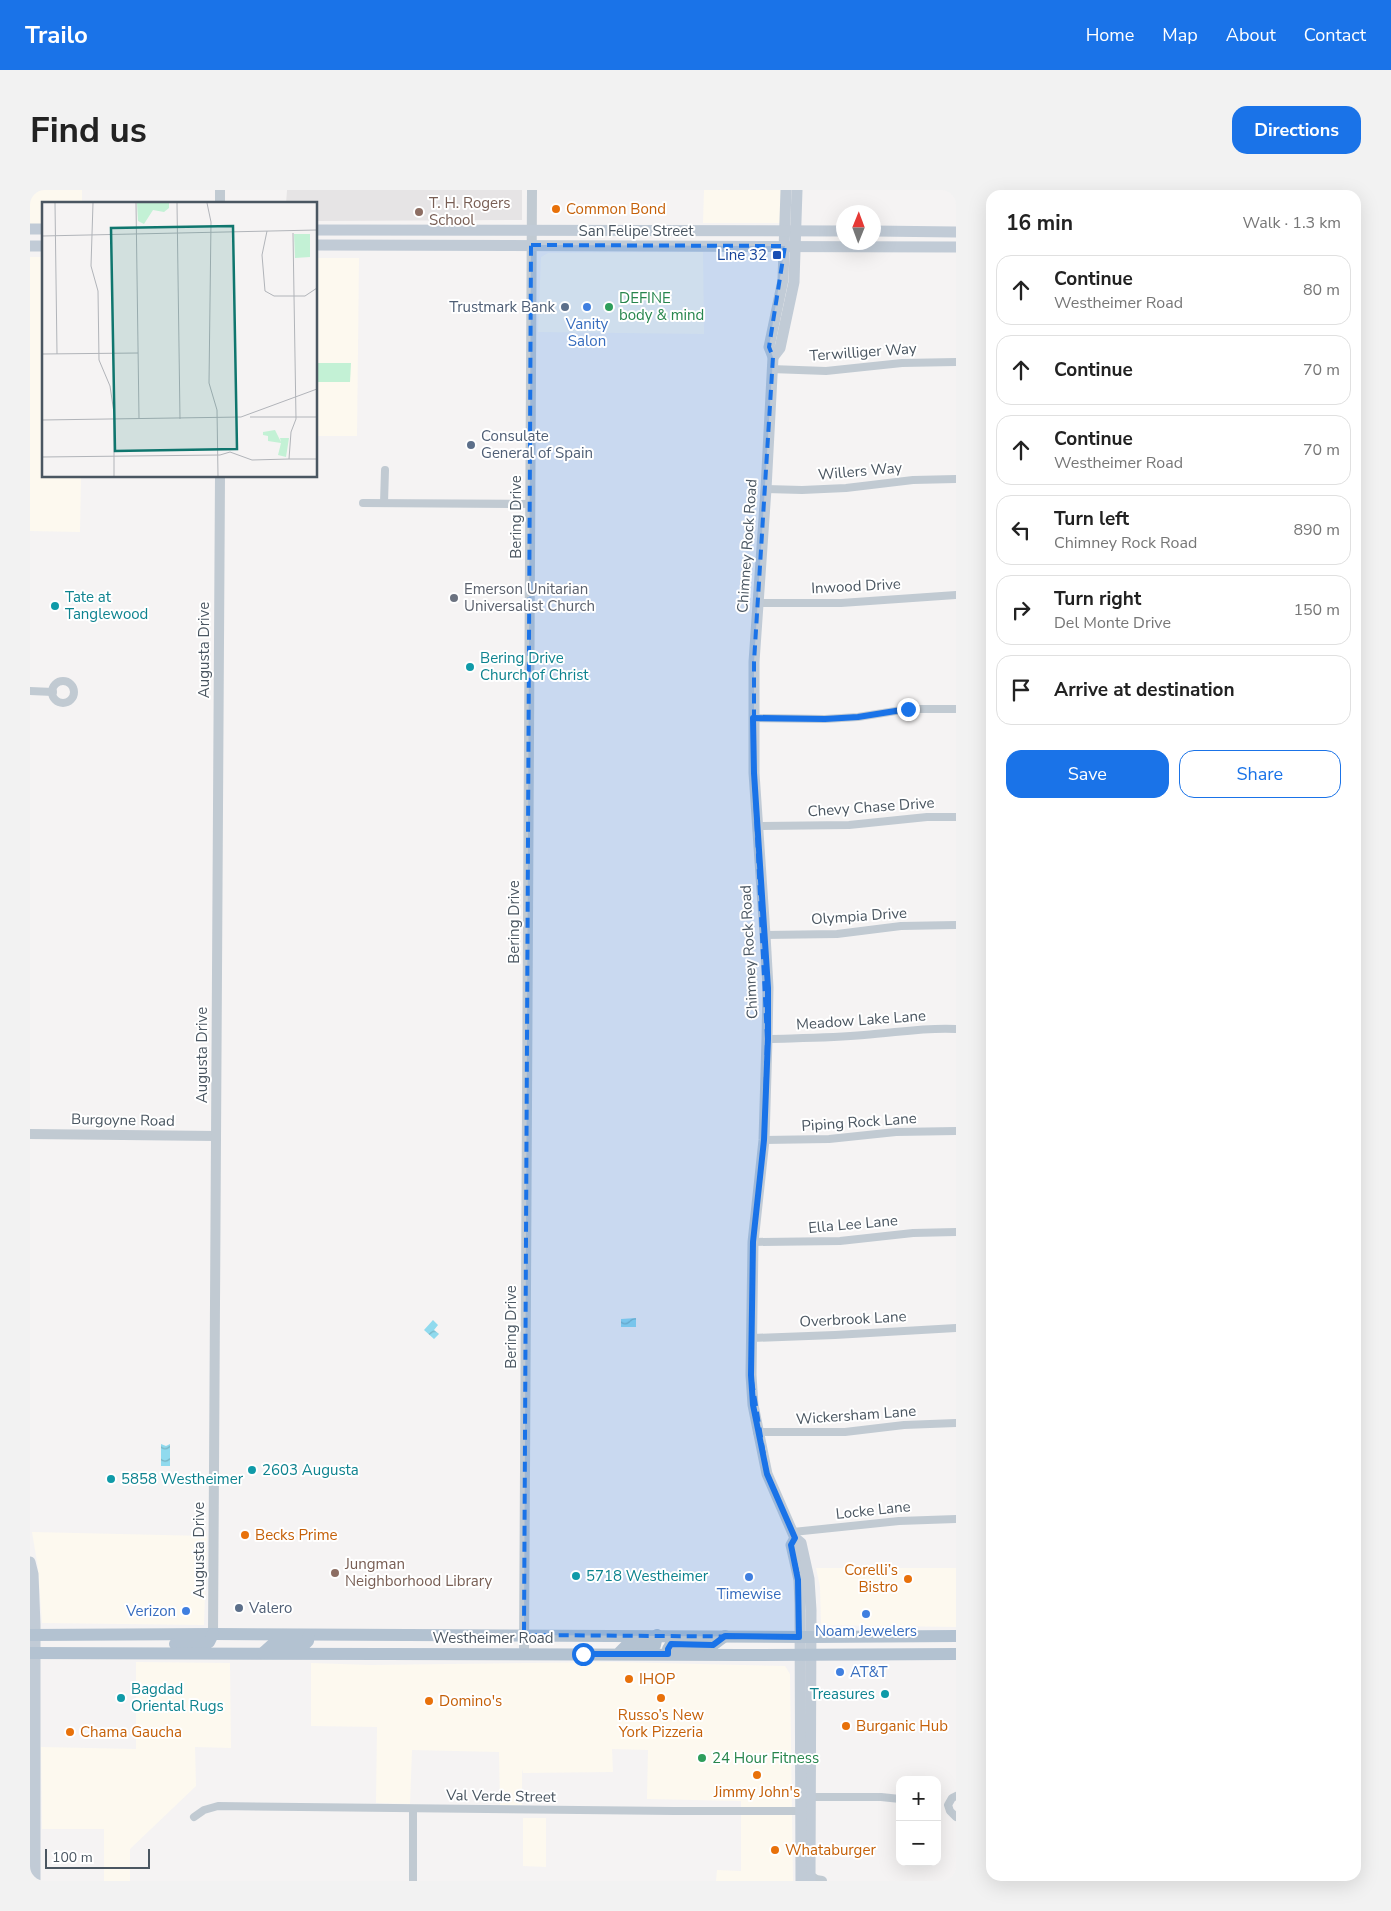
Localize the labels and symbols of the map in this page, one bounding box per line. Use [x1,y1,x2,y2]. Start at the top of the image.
place label: T. H. Rogers School [429,193,511,230]
place label: Common Bond [566,199,666,219]
inset map [42,202,318,478]
marker: Common Bond [550,203,562,215]
north arrow [836,205,881,250]
marker: T. H. Rogers School [413,206,425,218]
street label: San Felipe Street [579,221,694,241]
place label: Line 32 [717,245,767,265]
marker: Line 32 [771,249,783,261]
place label: DEFINE body & mind [619,288,704,325]
place label: Trustmark Bank [449,297,555,317]
marker: Trustmark Bank [559,301,571,313]
marker: Vanity Salon [581,301,593,313]
marker: DEFINE body & mind [603,301,615,313]
place label: Vanity Salon [565,314,609,351]
street label: Terwilliger Way [809,338,918,366]
place label: Consulate General of Spain [481,426,593,463]
marker: Consulate General of Spain [465,439,477,451]
street label: Willers Way [817,457,903,485]
street label: Bering Drive [506,475,526,559]
street label: Chimney Rock Road [732,478,762,614]
street label: Inwood Drive [811,574,901,598]
place label: Emerson Unitarian Universalist Church [464,579,595,616]
place label: Tate at Tanglewood [65,587,148,624]
marker: Emerson Unitarian Universalist Church [448,592,460,604]
marker: Tate at Tanglewood [49,600,61,612]
street label: Augusta Drive [194,602,214,698]
place label: Bering Drive Church of Christ [480,648,589,685]
marker: Bering Drive Church of Christ [464,661,476,673]
route end [897,698,920,721]
street label: Chevy Chase Drive [807,793,935,821]
street label: Bering Drive [504,880,524,964]
street label: Chimney Rock Road [735,884,763,1020]
street label: Olympia Drive [810,903,908,929]
street label: Meadow Lake Lane [795,1005,927,1035]
street label: Augusta Drive [192,1007,212,1103]
street label: Piping Rock Lane [801,1108,917,1136]
street label: Burgoyne Road [71,1109,175,1131]
street label: Ella Lee Lane [807,1210,899,1238]
street label: Bering Drive [501,1285,521,1369]
street label: Overbrook Lane [799,1306,907,1332]
street label: Wickersham Lane [795,1401,917,1429]
place label: 2603 Augusta [262,1460,359,1480]
marker: 2603 Augusta [246,1464,258,1476]
place label: 5858 Westheimer [121,1469,244,1489]
marker: 5858 Westheimer [105,1473,117,1485]
street label: Locke Lane [835,1496,911,1524]
street label: Augusta Drive [189,1502,209,1598]
place label: Becks Prime [255,1525,338,1545]
marker: Becks Prime [239,1529,251,1541]
place label: Jungman Neighborhood Library [344,1554,493,1591]
place label: Corelli’s Bistro [844,1560,898,1597]
place label: 5718 Westheimer [586,1566,709,1586]
marker: Jungman Neighborhood Library [329,1567,341,1579]
marker: 5718 Westheimer [570,1570,582,1582]
marker: Timewise [743,1571,755,1583]
marker: Corelli’s Bistro [902,1573,914,1585]
place label: Timewise [717,1584,781,1604]
place label: Valero [248,1598,292,1618]
place label: Verizon [125,1601,176,1621]
marker: Valero [233,1602,245,1614]
marker: Verizon [180,1605,192,1617]
marker: Noam Jewelers [860,1608,872,1620]
place label: Noam Jewelers [815,1621,917,1641]
street label: Westheimer Road [433,1628,553,1648]
route start [572,1643,595,1666]
place label: AT&T [850,1662,887,1682]
marker: AT&T [834,1666,846,1678]
place label: IHOP [639,1669,676,1689]
marker: IHOP [623,1673,635,1685]
place label: Bagdad Oriental Rugs [131,1679,224,1716]
place label: Treasures [810,1684,875,1704]
marker: Treasures [879,1688,891,1700]
place label: Domino's [439,1691,502,1711]
marker: Bagdad Oriental Rugs [115,1692,127,1704]
marker: Russo’s New York Pizzeria [655,1692,667,1704]
marker: Domino's [423,1695,435,1707]
place label: Russo’s New York Pizzeria [618,1705,705,1742]
place label: Burganic Hub [856,1716,948,1736]
marker: Burganic Hub [840,1720,852,1732]
place label: Chama Gaucha [80,1722,182,1742]
marker: Chama Gaucha [64,1726,76,1738]
place label: 24 Hour Fitness [712,1748,819,1768]
marker: 24 Hour Fitness [696,1752,708,1764]
marker: Jimmy John's [751,1769,763,1781]
place label: Jimmy John's [713,1782,800,1802]
street label: Val Verde Street [445,1785,557,1807]
place label: Whataburger [785,1840,876,1860]
marker: Whataburger [769,1844,781,1856]
scale bar [45,1846,150,1869]

